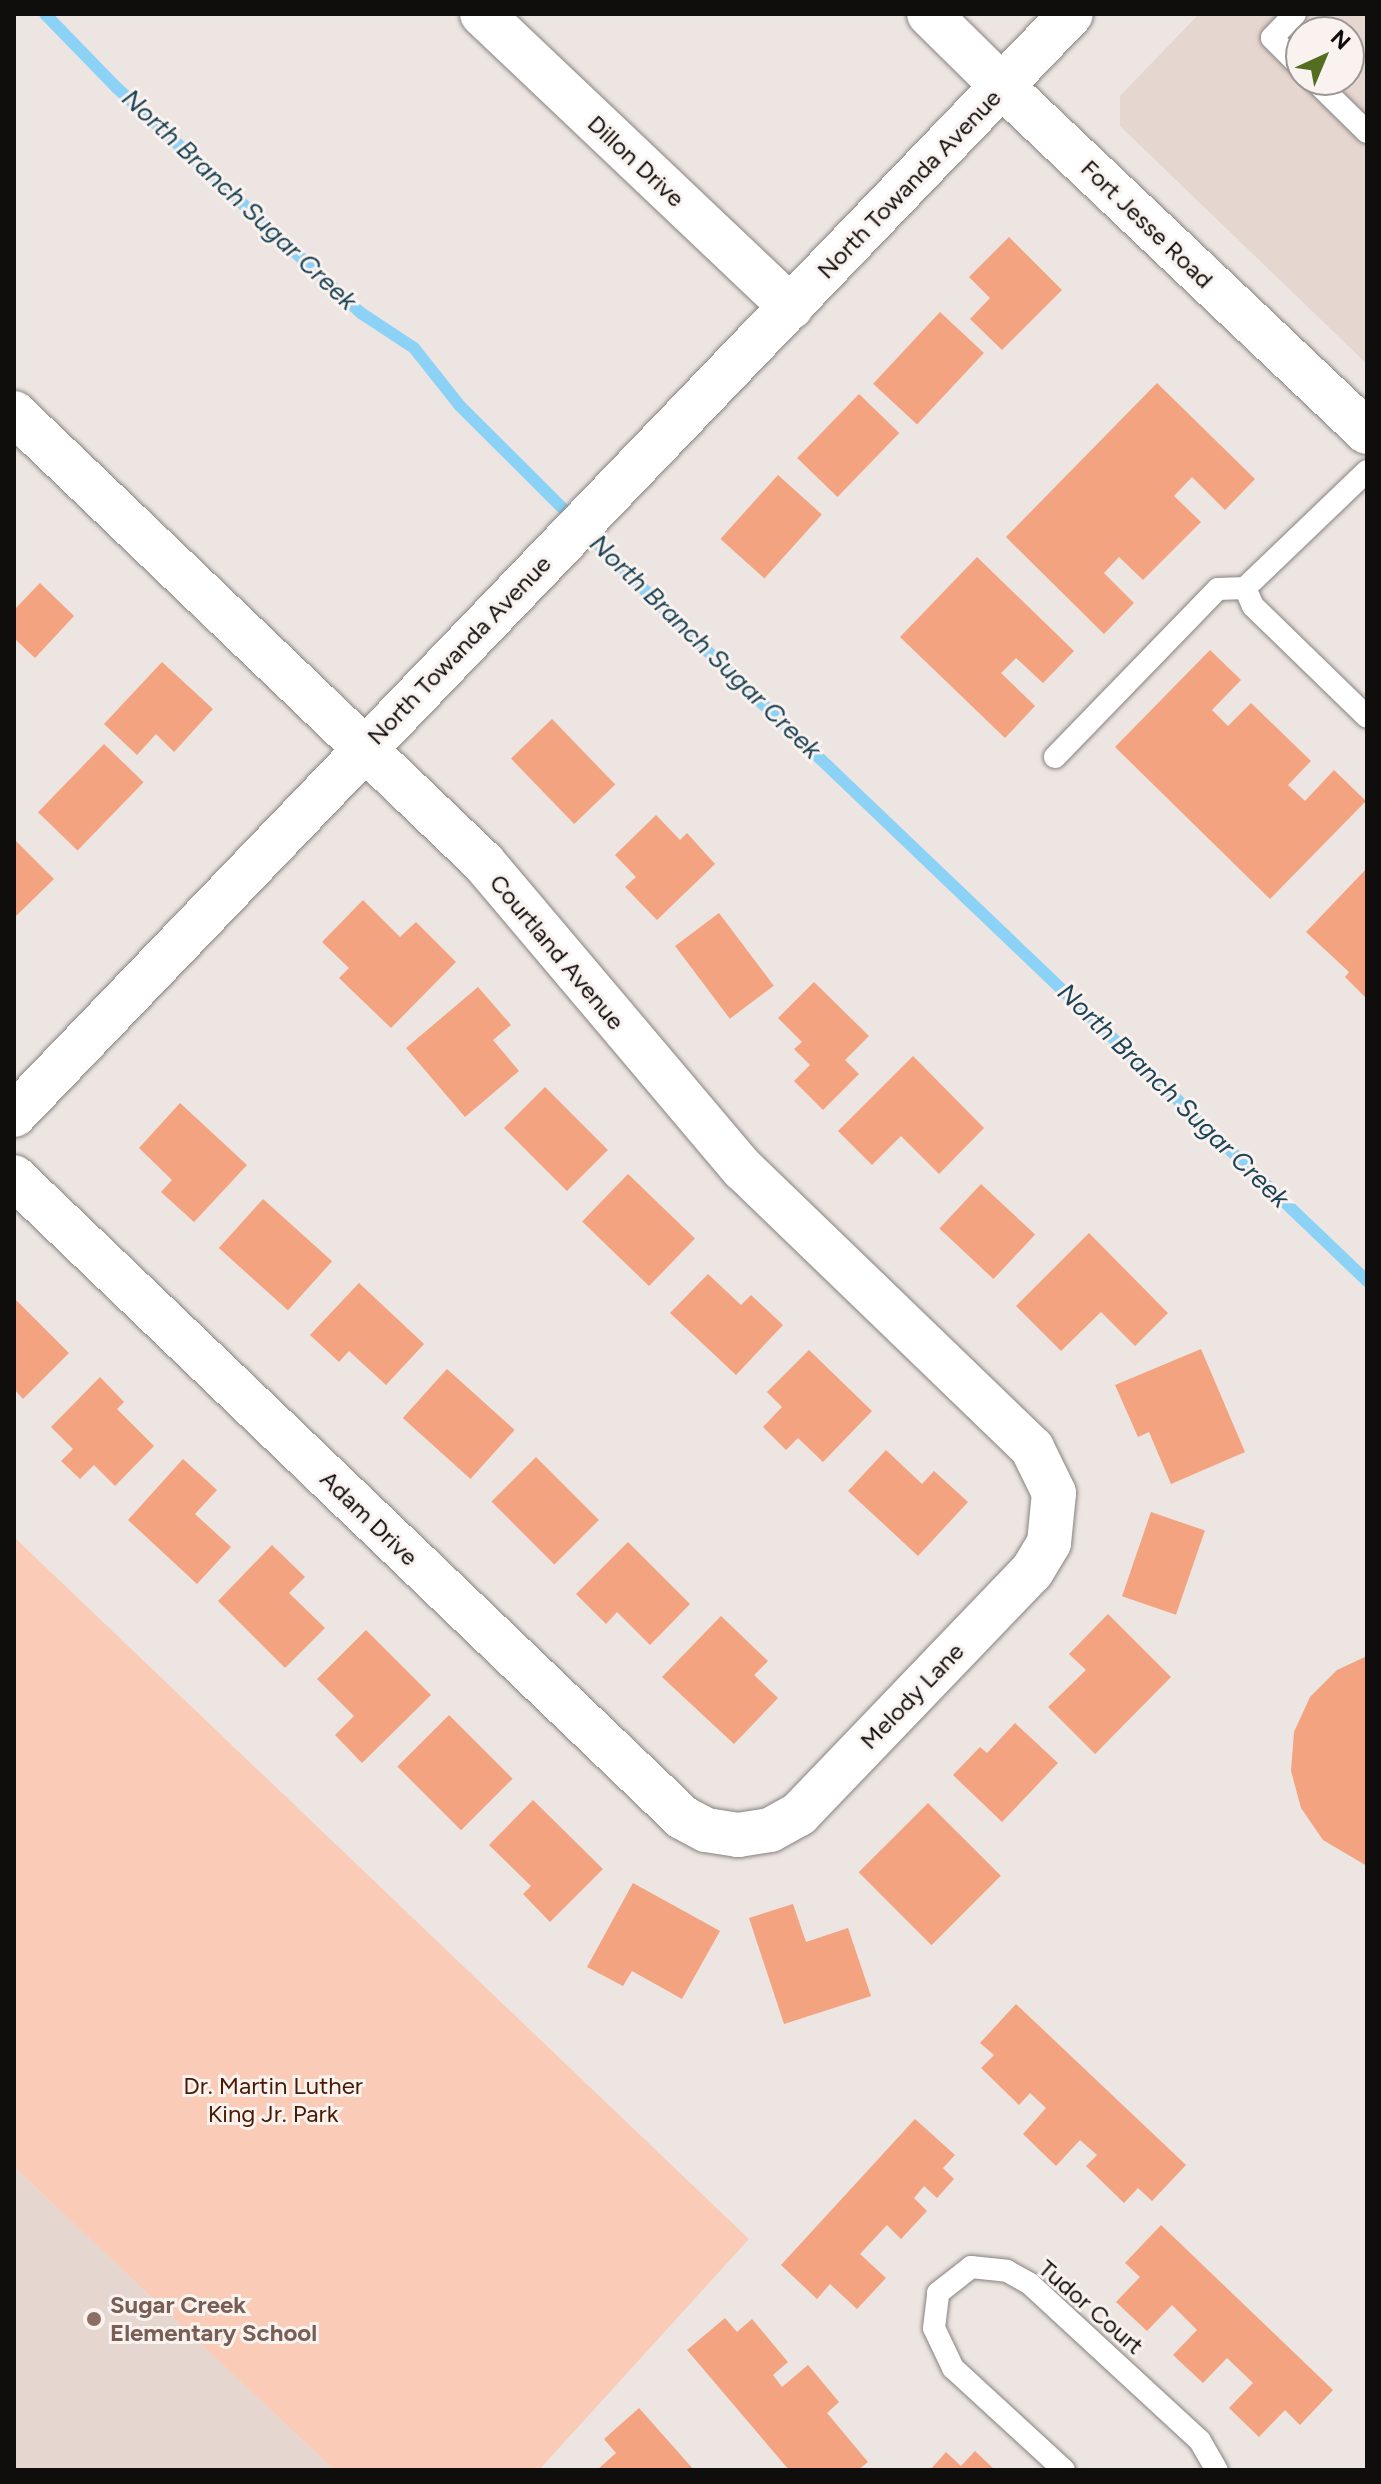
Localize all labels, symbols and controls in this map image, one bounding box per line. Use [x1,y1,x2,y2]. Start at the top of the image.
north arrow [1285,16,1365,96]
text: N [1325,24,1356,55]
water label: North Branch Sugar Creek [115,83,363,317]
street label: North Towanda Avenue [811,83,1007,285]
street label: Dillon Drive [582,109,690,213]
street label: Fort Jesse Road [1075,154,1219,294]
water label: North Branch Sugar Creek [583,528,827,766]
street label: North Towanda Avenue [361,549,557,751]
street label: Courtland Avenue [484,868,630,1036]
water label: North Branch Sugar Creek [1051,977,1295,1215]
street label: Adam Drive [314,1464,424,1572]
street label: Melody Lane [854,1637,970,1755]
park label: Dr. Martin Luther King Jr. Park [183,2072,363,2128]
street label: Tudor Court [1033,2254,1149,2360]
place label: Sugar Creek Elementary School [110,2291,317,2347]
marker: Sugar Creek Elementary School [85,2310,103,2328]

